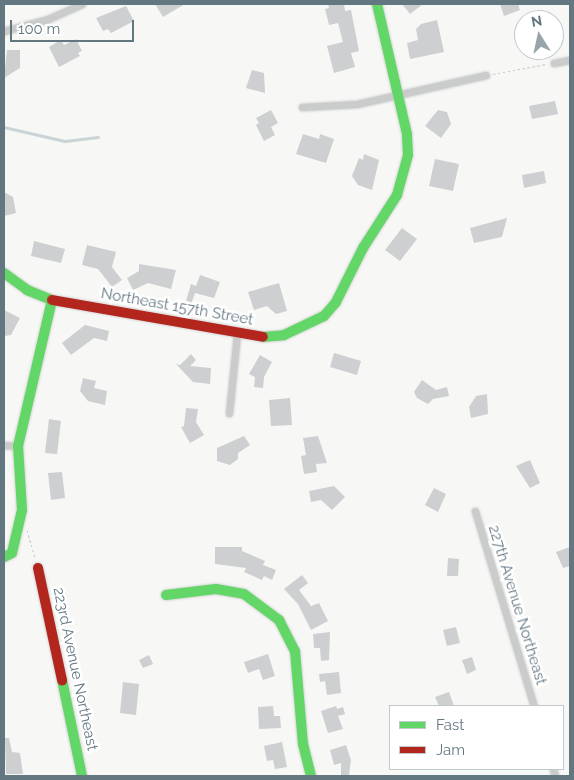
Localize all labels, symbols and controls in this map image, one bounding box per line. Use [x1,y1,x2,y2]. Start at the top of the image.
scale bar [12,10,136,42]
north arrow [514,10,564,60]
text: N [530,12,543,30]
text: 100 m [18,20,60,38]
street label: Northeast 157th Street [99,285,255,329]
street label: 227th Avenue Northeast [484,523,550,687]
street label: 223rd Avenue Northeast [49,585,101,753]
legend [389,705,564,770]
text: Fast [436,716,464,734]
text: Jam [436,741,465,759]

